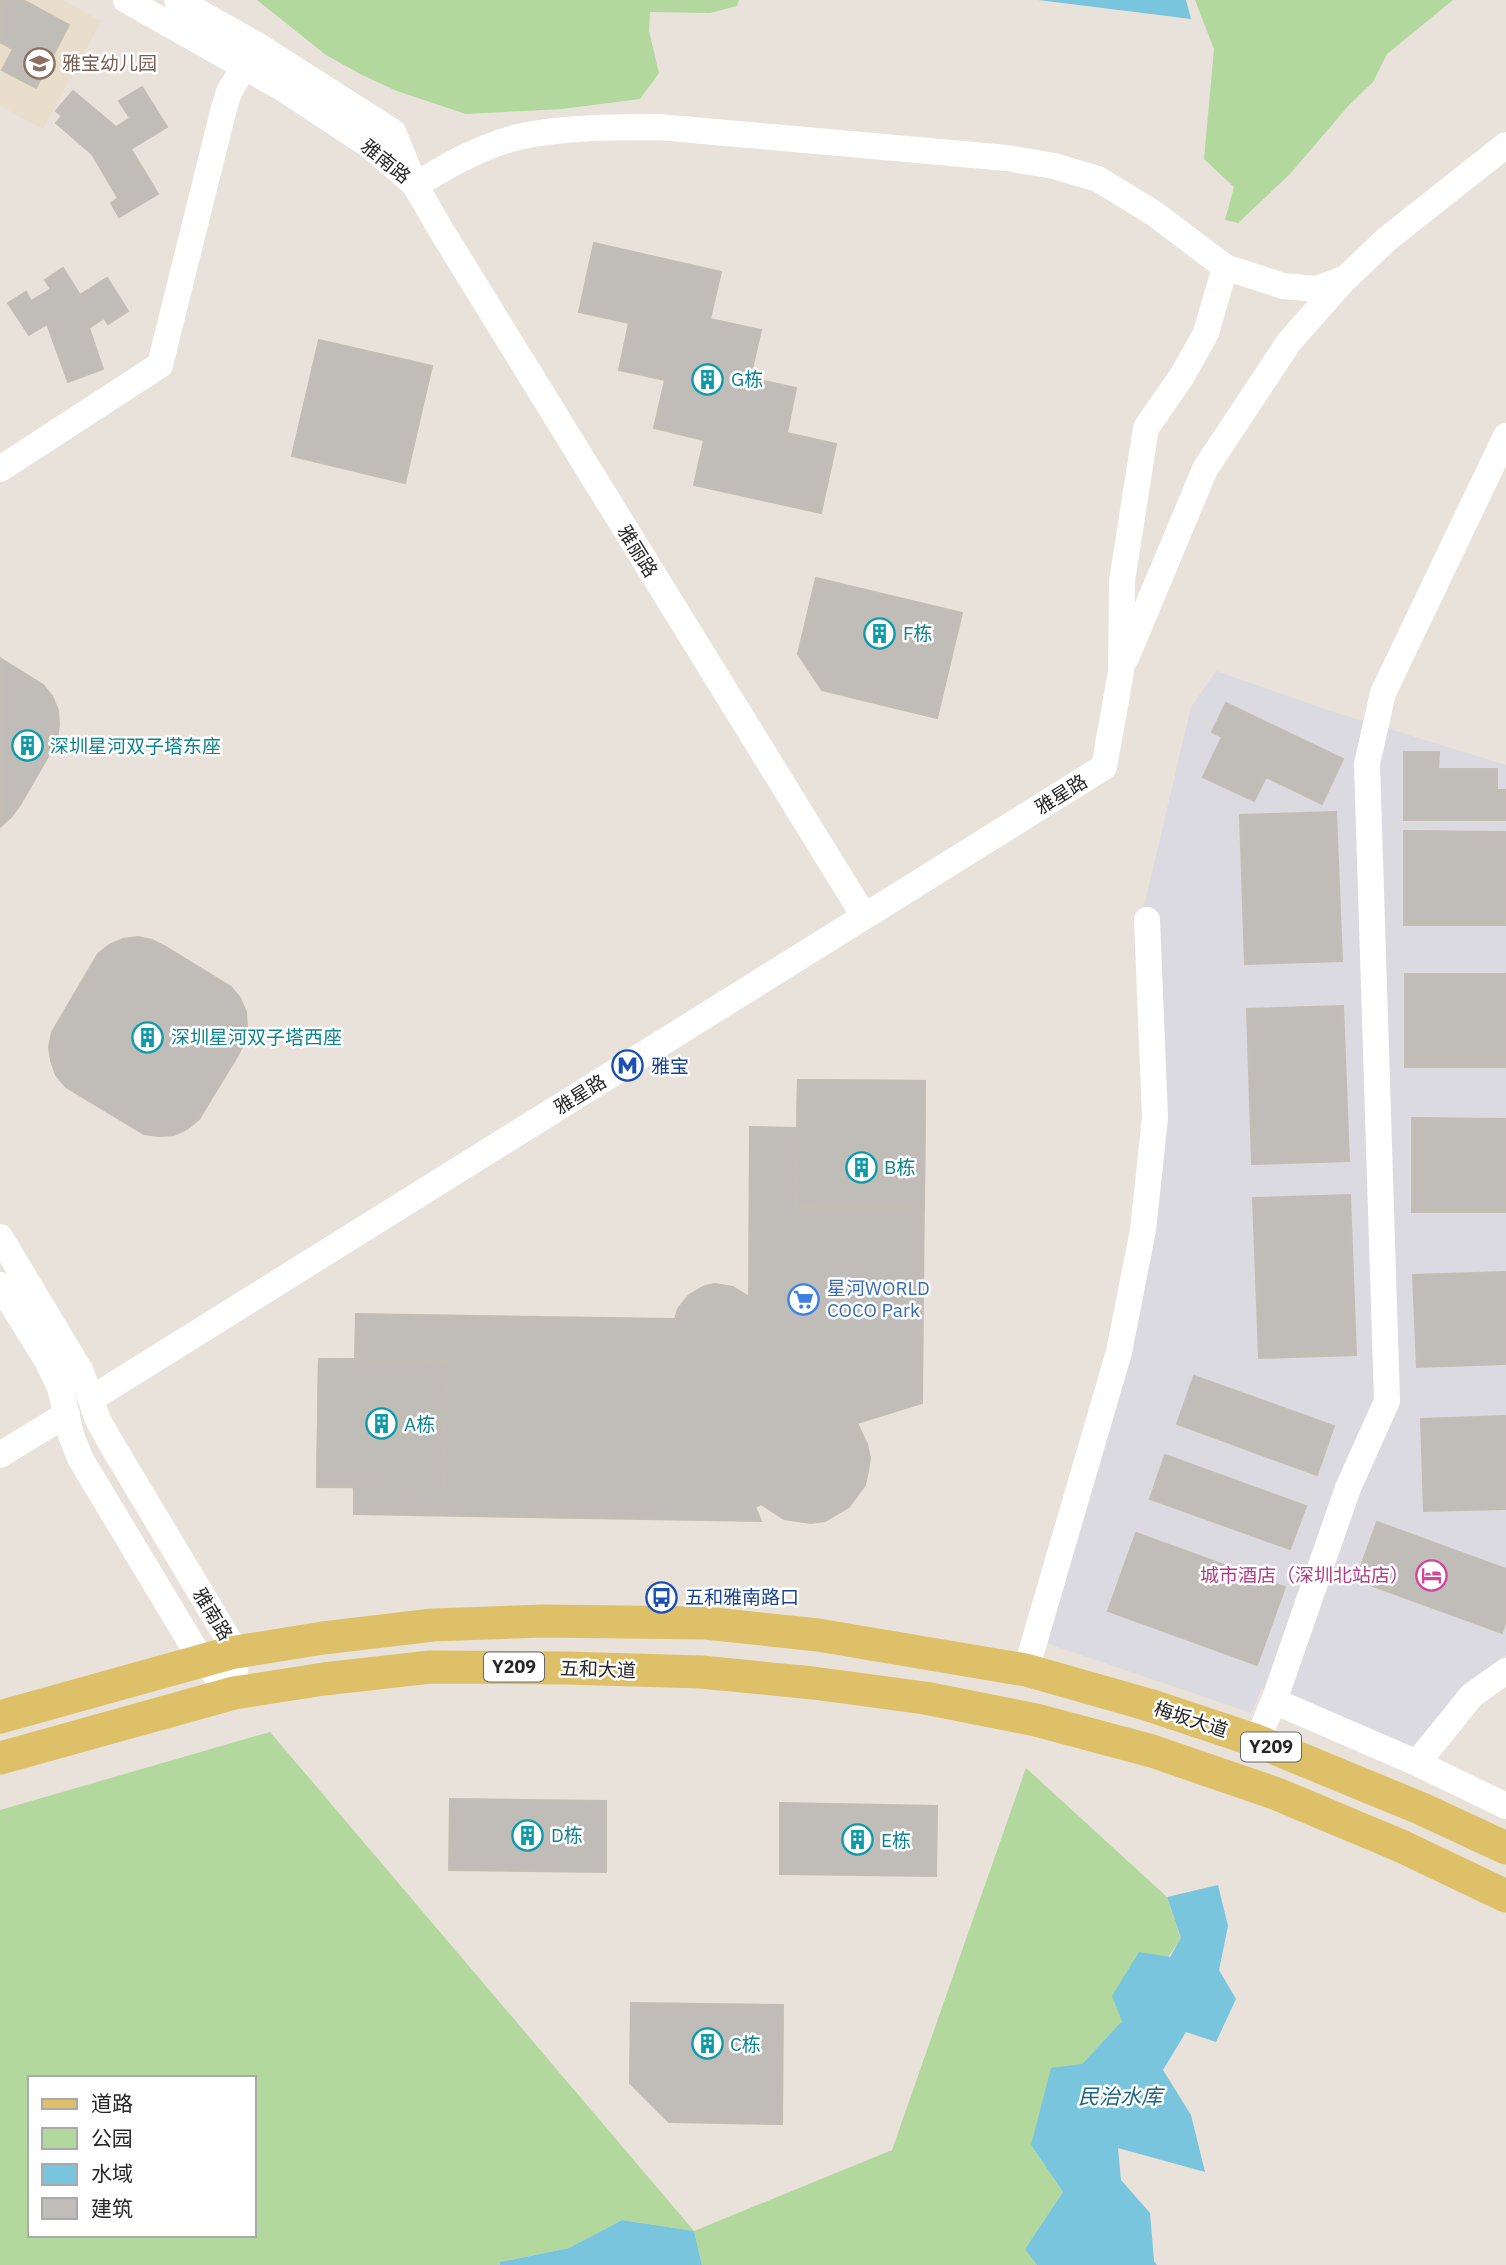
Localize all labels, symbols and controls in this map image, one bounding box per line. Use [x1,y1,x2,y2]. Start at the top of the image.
school or university icon: 雅宝幼儿园 [22,46,56,80]
place label: 雅宝幼儿园 [62,51,157,75]
street label: 雅南路 [356,134,416,188]
building icon: G栋 [691,362,725,396]
place label: G栋 [731,367,763,391]
street label: 雅丽路 [613,520,663,582]
building icon: F栋 [863,616,897,650]
place label: F栋 [903,621,933,645]
building icon: 深圳星河双子塔东座 [10,729,44,763]
place label: 深圳星河双子塔东座 [50,734,221,758]
street label: 雅星路 [1030,769,1092,819]
building icon: 深圳星河双子塔西座 [131,1020,165,1054]
place label: 深圳星河双子塔西座 [171,1025,342,1049]
metro station icon: 雅宝 [611,1049,645,1083]
place label: 雅宝 [651,1054,689,1078]
street label: 雅星路 [549,1069,611,1119]
building icon: B栋 [844,1150,878,1184]
place label: B栋 [884,1155,915,1179]
place label: 星河WORLD COCO Park [827,1276,930,1322]
supermarket icon: 星河WORLD COCO Park [787,1282,821,1316]
building icon: A栋 [364,1407,398,1441]
place label: A栋 [404,1412,435,1436]
hotel icon: 城市酒店（深圳北站店） [1415,1558,1449,1592]
place label: 城市酒店（深圳北站店） [1200,1563,1409,1587]
bus stop icon: 五和雅南路口 [645,1580,679,1614]
street label: 雅南路 [188,1583,238,1645]
place label: 五和雅南路口 [685,1585,799,1609]
road number: Y209 [484,1652,544,1682]
street label: 五和大道 [560,1656,636,1682]
street label: 梅坂大道 [1151,1696,1231,1742]
road number: Y209 [1241,1732,1301,1762]
building icon: D栋 [511,1818,545,1852]
place label: D栋 [551,1823,583,1847]
building icon: E栋 [841,1823,875,1857]
place label: E栋 [881,1828,911,1852]
building icon: C栋 [690,2027,724,2061]
place label: C栋 [730,2032,761,2056]
legend [28,2076,256,2237]
water label: 民治水库 [1078,2082,1165,2110]
text: 道路 [91,2089,133,2117]
text: 公园 [91,2124,133,2152]
text: 水域 [91,2159,133,2187]
text: 建筑 [91,2194,133,2222]

